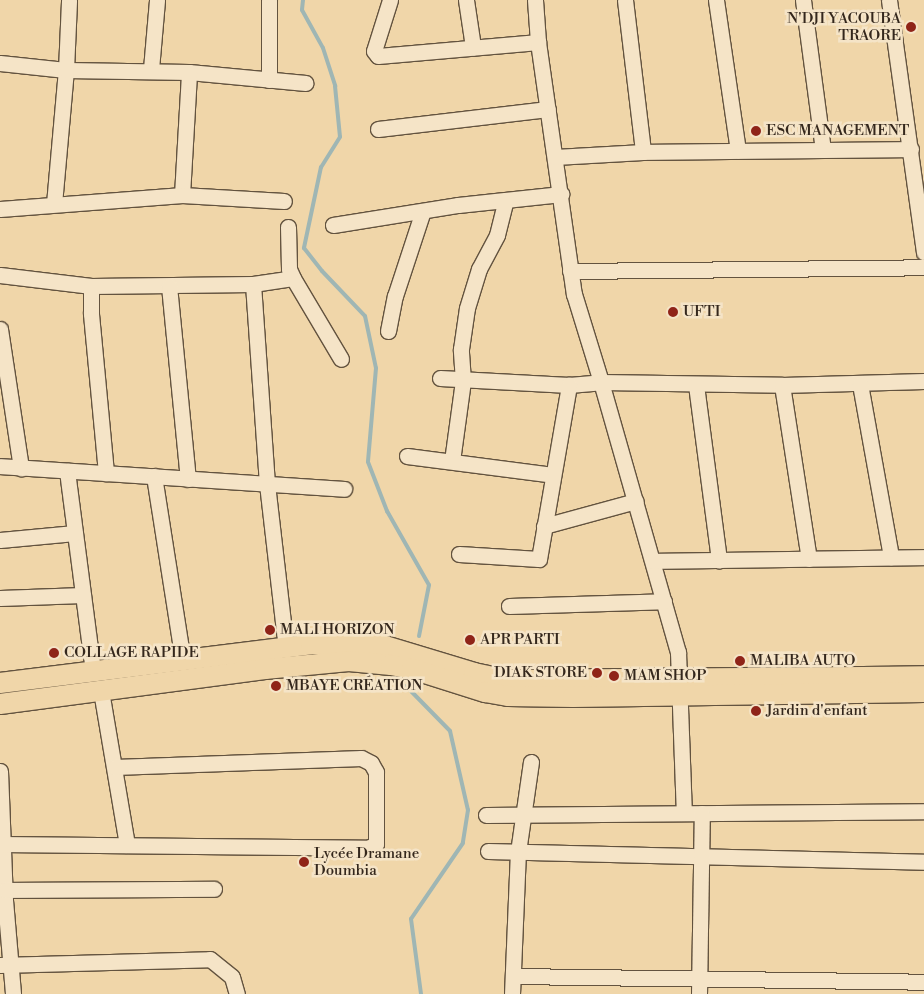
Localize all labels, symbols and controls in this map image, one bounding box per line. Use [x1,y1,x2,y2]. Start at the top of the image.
place label: N'DJI YACOUBA TRAORE [787,9,901,44]
marker: N'DJI YACOUBA TRAORE [905,21,917,33]
place label: ESC MANAGEMENT [766,122,909,140]
marker: ESC MANAGEMENT [750,125,762,137]
place label: UFTI [683,303,720,321]
marker: UFTI [667,306,679,318]
place label: MALI HORIZON [280,621,394,639]
marker: MALI HORIZON [264,624,276,636]
place label: APR PARTI [480,631,560,649]
marker: APR PARTI [464,634,476,646]
place label: COLLAGE RAPIDE [64,644,199,662]
marker: COLLAGE RAPIDE [48,647,60,659]
place label: MALIBA AUTO [750,652,856,670]
marker: MALIBA AUTO [734,655,746,667]
place label: DIAK STORE [494,664,587,682]
marker: DIAK STORE [591,667,603,679]
place label: MAM SHOP [624,667,707,685]
marker: MAM SHOP [608,670,620,682]
place label: MBAYE CRÉATION [286,677,422,695]
marker: MBAYE CRÉATION [270,680,282,692]
place label: Jardin d'enfant [766,702,867,720]
marker: Jardin d'enfant [750,705,762,717]
place label: Lycée Dramane Doumbia [314,844,419,879]
marker: Lycée Dramane Doumbia [298,856,310,868]

